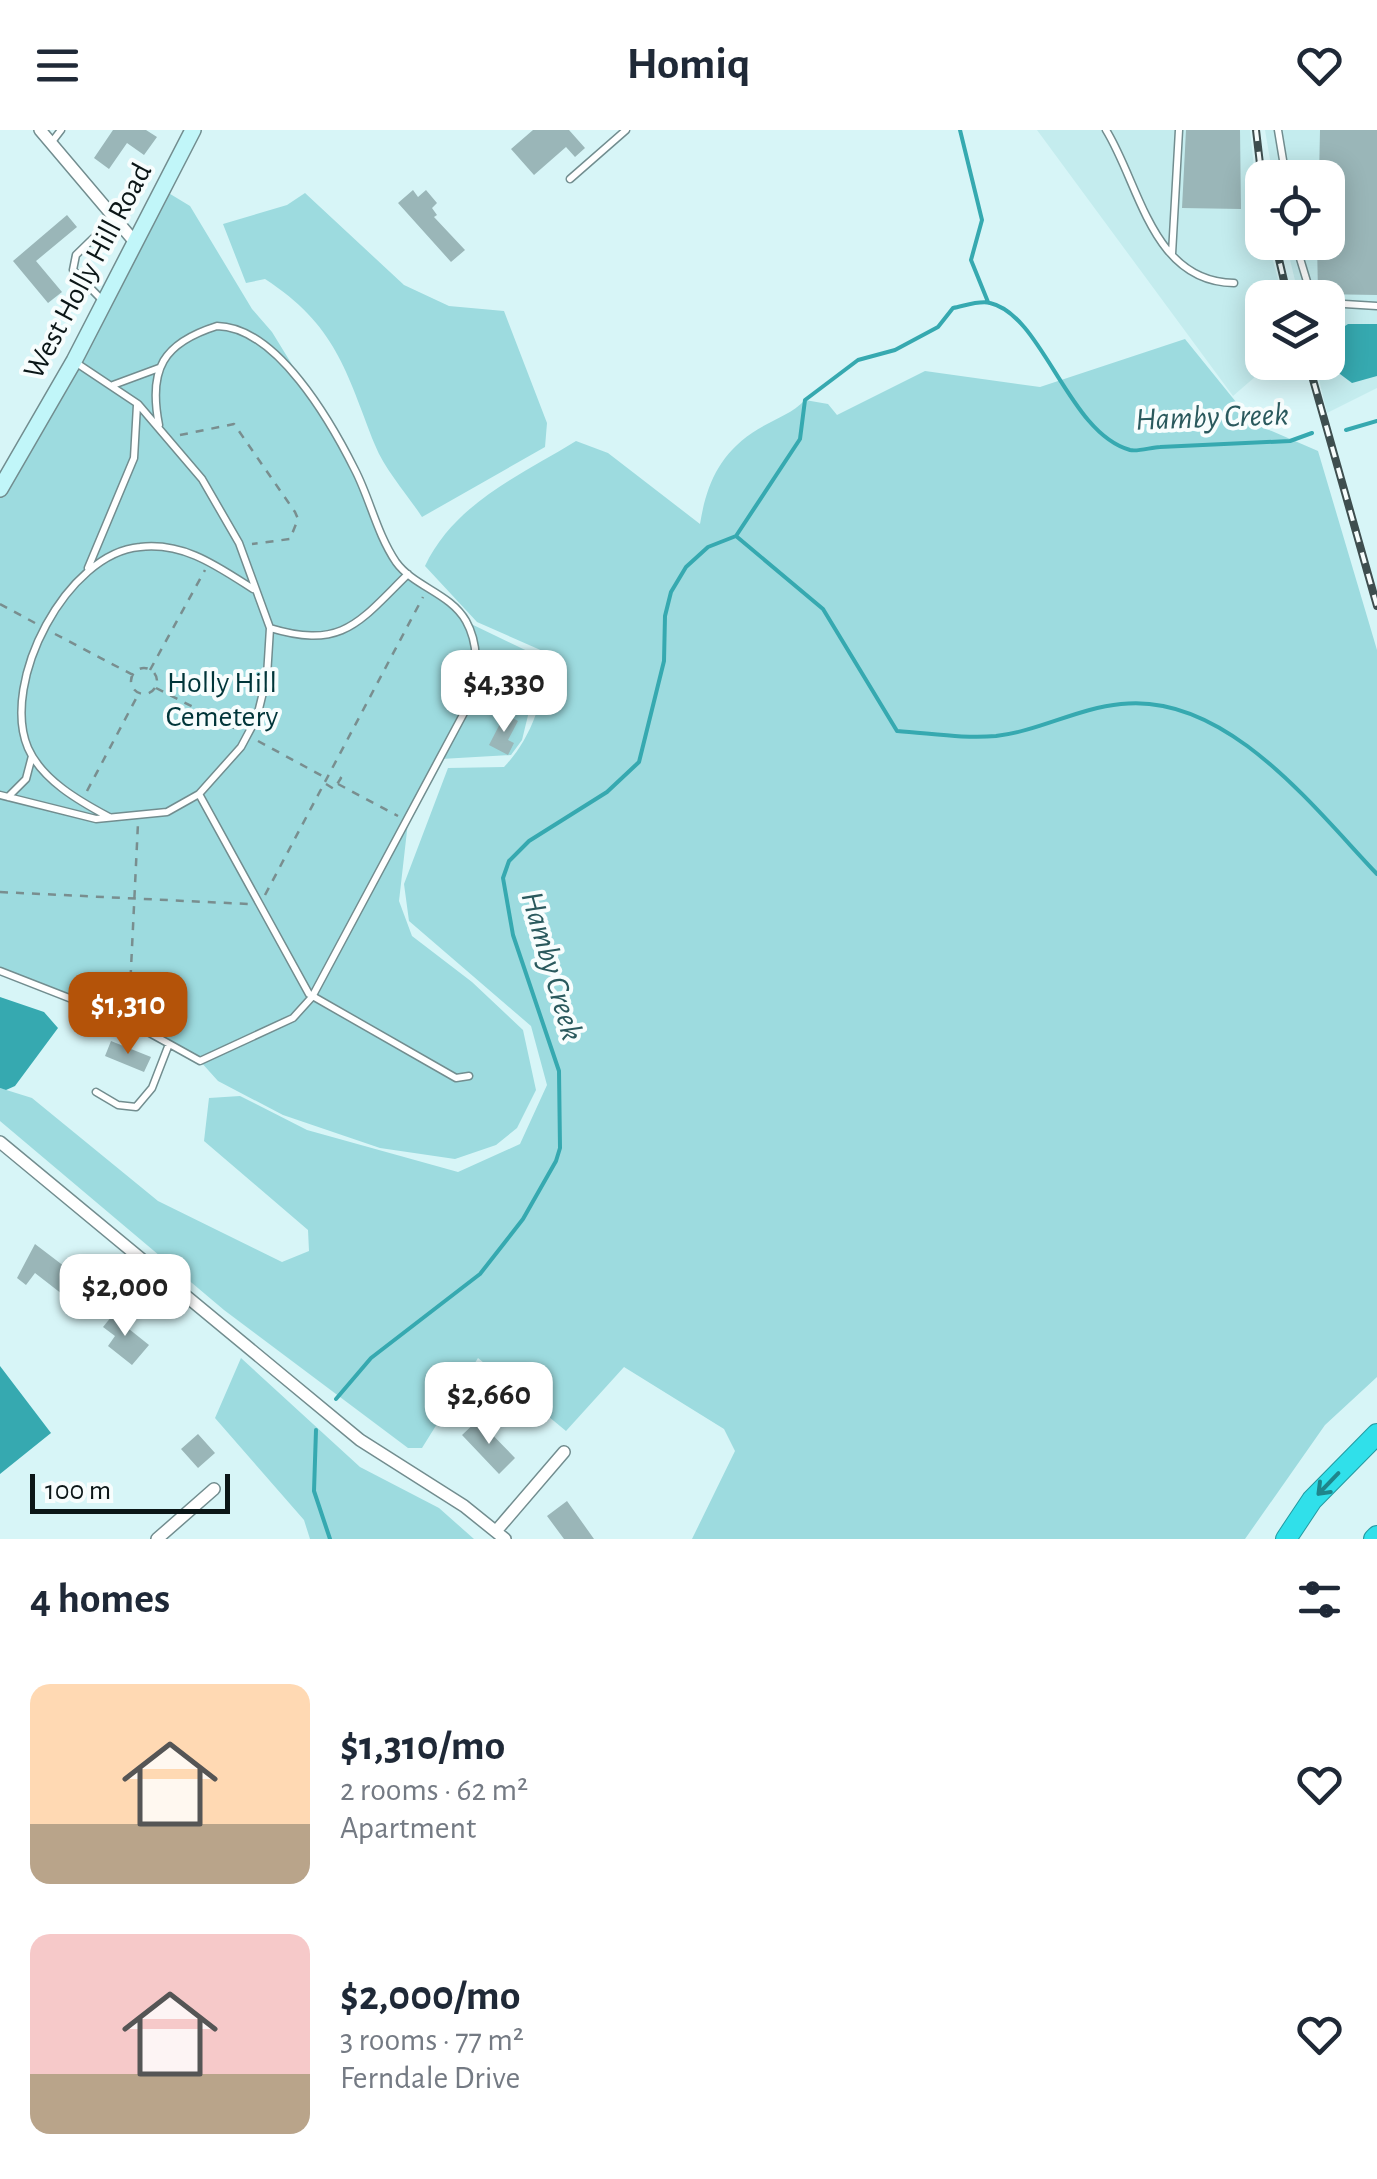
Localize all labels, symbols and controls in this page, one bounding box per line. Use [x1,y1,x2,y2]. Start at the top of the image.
icon: menu [30,38,85,93]
icon: heart [1292,38,1347,93]
text: Homiq [627,42,750,87]
street label: West Holly Hill Road [19,158,157,384]
map controls [1245,160,1345,380]
button: locate [1245,160,1345,260]
button: layers [1245,280,1345,380]
water label: Hamby Creek [1135,398,1289,436]
pin: $4,330 [423,650,585,735]
text: $4,330 [463,666,545,698]
park label: Holly Hill Cemetery [166,668,278,732]
water label: Hamby Creek [515,888,589,1044]
pin: $1,310 [47,972,209,1057]
text: $1,310 [90,988,166,1020]
pin: $2,000 [44,1254,206,1339]
text: $2,000 [82,1270,168,1302]
pin: $2,660 [408,1362,570,1447]
text: $2,660 [447,1378,531,1410]
scale bar [30,1469,230,1514]
one-way arrow [1316,1472,1340,1496]
text: 100 m [45,1477,111,1505]
icon: filters [1292,1572,1347,1627]
text: 4 homes [30,1578,170,1620]
icon: home [110,1724,230,1844]
text: $1,310/mo [340,1725,505,1767]
icon: heart [1292,1757,1347,1812]
text: 2 rooms · 62 m² [340,1774,528,1806]
text: Apartment [340,1812,476,1844]
icon: home [110,1974,230,2094]
text: $2,000/mo [340,1975,521,2017]
icon: heart [1292,2007,1347,2062]
text: 3 rooms · 77 m² [340,2024,524,2056]
text: Ferndale Drive [340,2062,520,2094]

